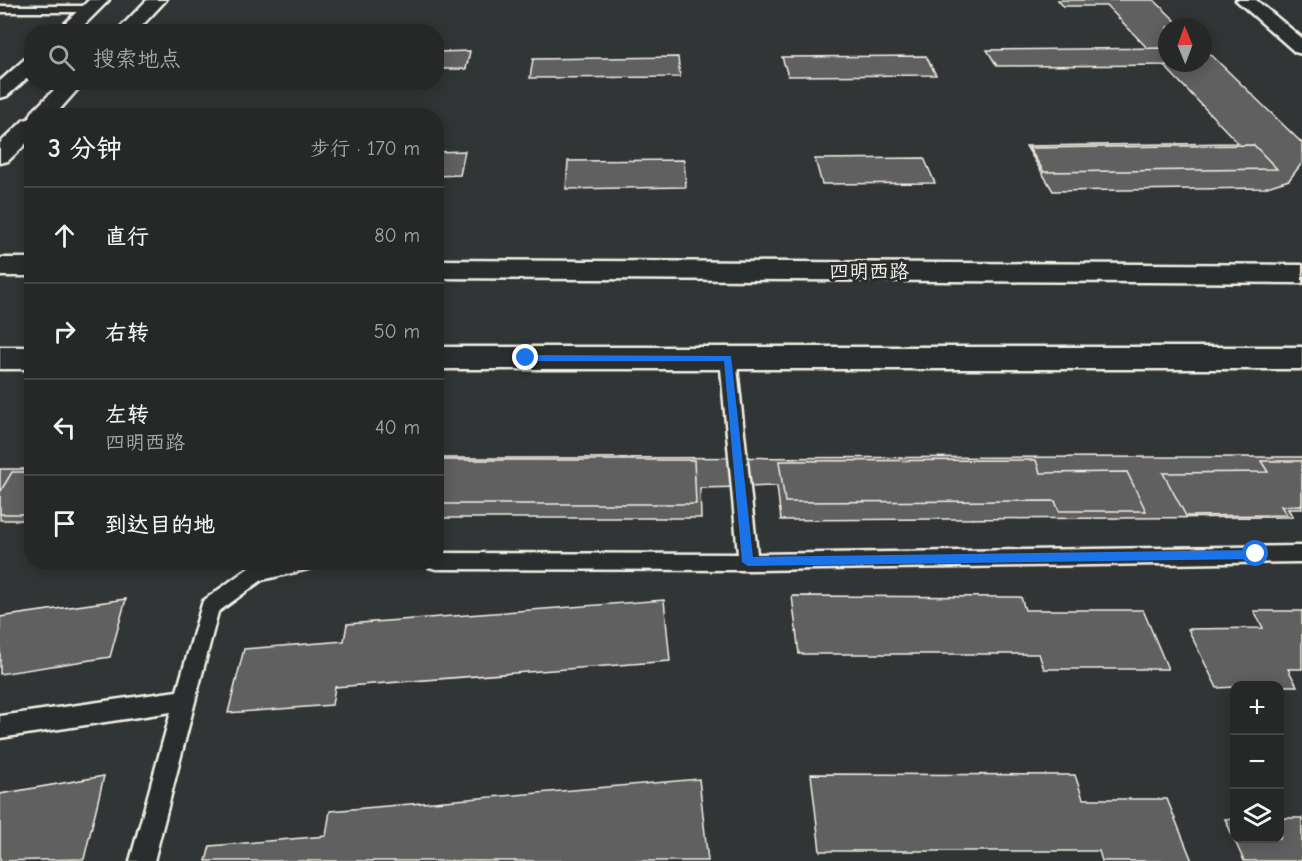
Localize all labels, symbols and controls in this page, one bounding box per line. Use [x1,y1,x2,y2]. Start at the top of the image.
north arrow [1158,18,1212,72]
search box [24,24,444,90]
icon: search [45,41,78,74]
text: 搜索地点 [93,46,181,72]
text: 3 分钟 [48,134,122,164]
text: 步行 · 170 m [310,137,420,160]
icon: ahead [48,219,81,252]
text: 直行 [105,224,149,250]
text: 80 m [374,224,420,247]
street label: 四明西路 [829,260,910,283]
icon: right [48,315,81,348]
text: 右转 [105,320,149,346]
text: 50 m [374,320,420,343]
route end [512,344,538,370]
text: 左转 [105,402,149,428]
icon: left [48,411,81,444]
text: 40 m [375,416,420,439]
text: 四明西路 [105,431,185,454]
icon: arrive [48,507,81,540]
text: 到达目的地 [105,512,215,538]
route start [1242,540,1268,566]
map controls [1230,681,1284,843]
button: + [1230,681,1284,735]
button: − [1230,735,1284,789]
button: layers [1230,789,1284,843]

